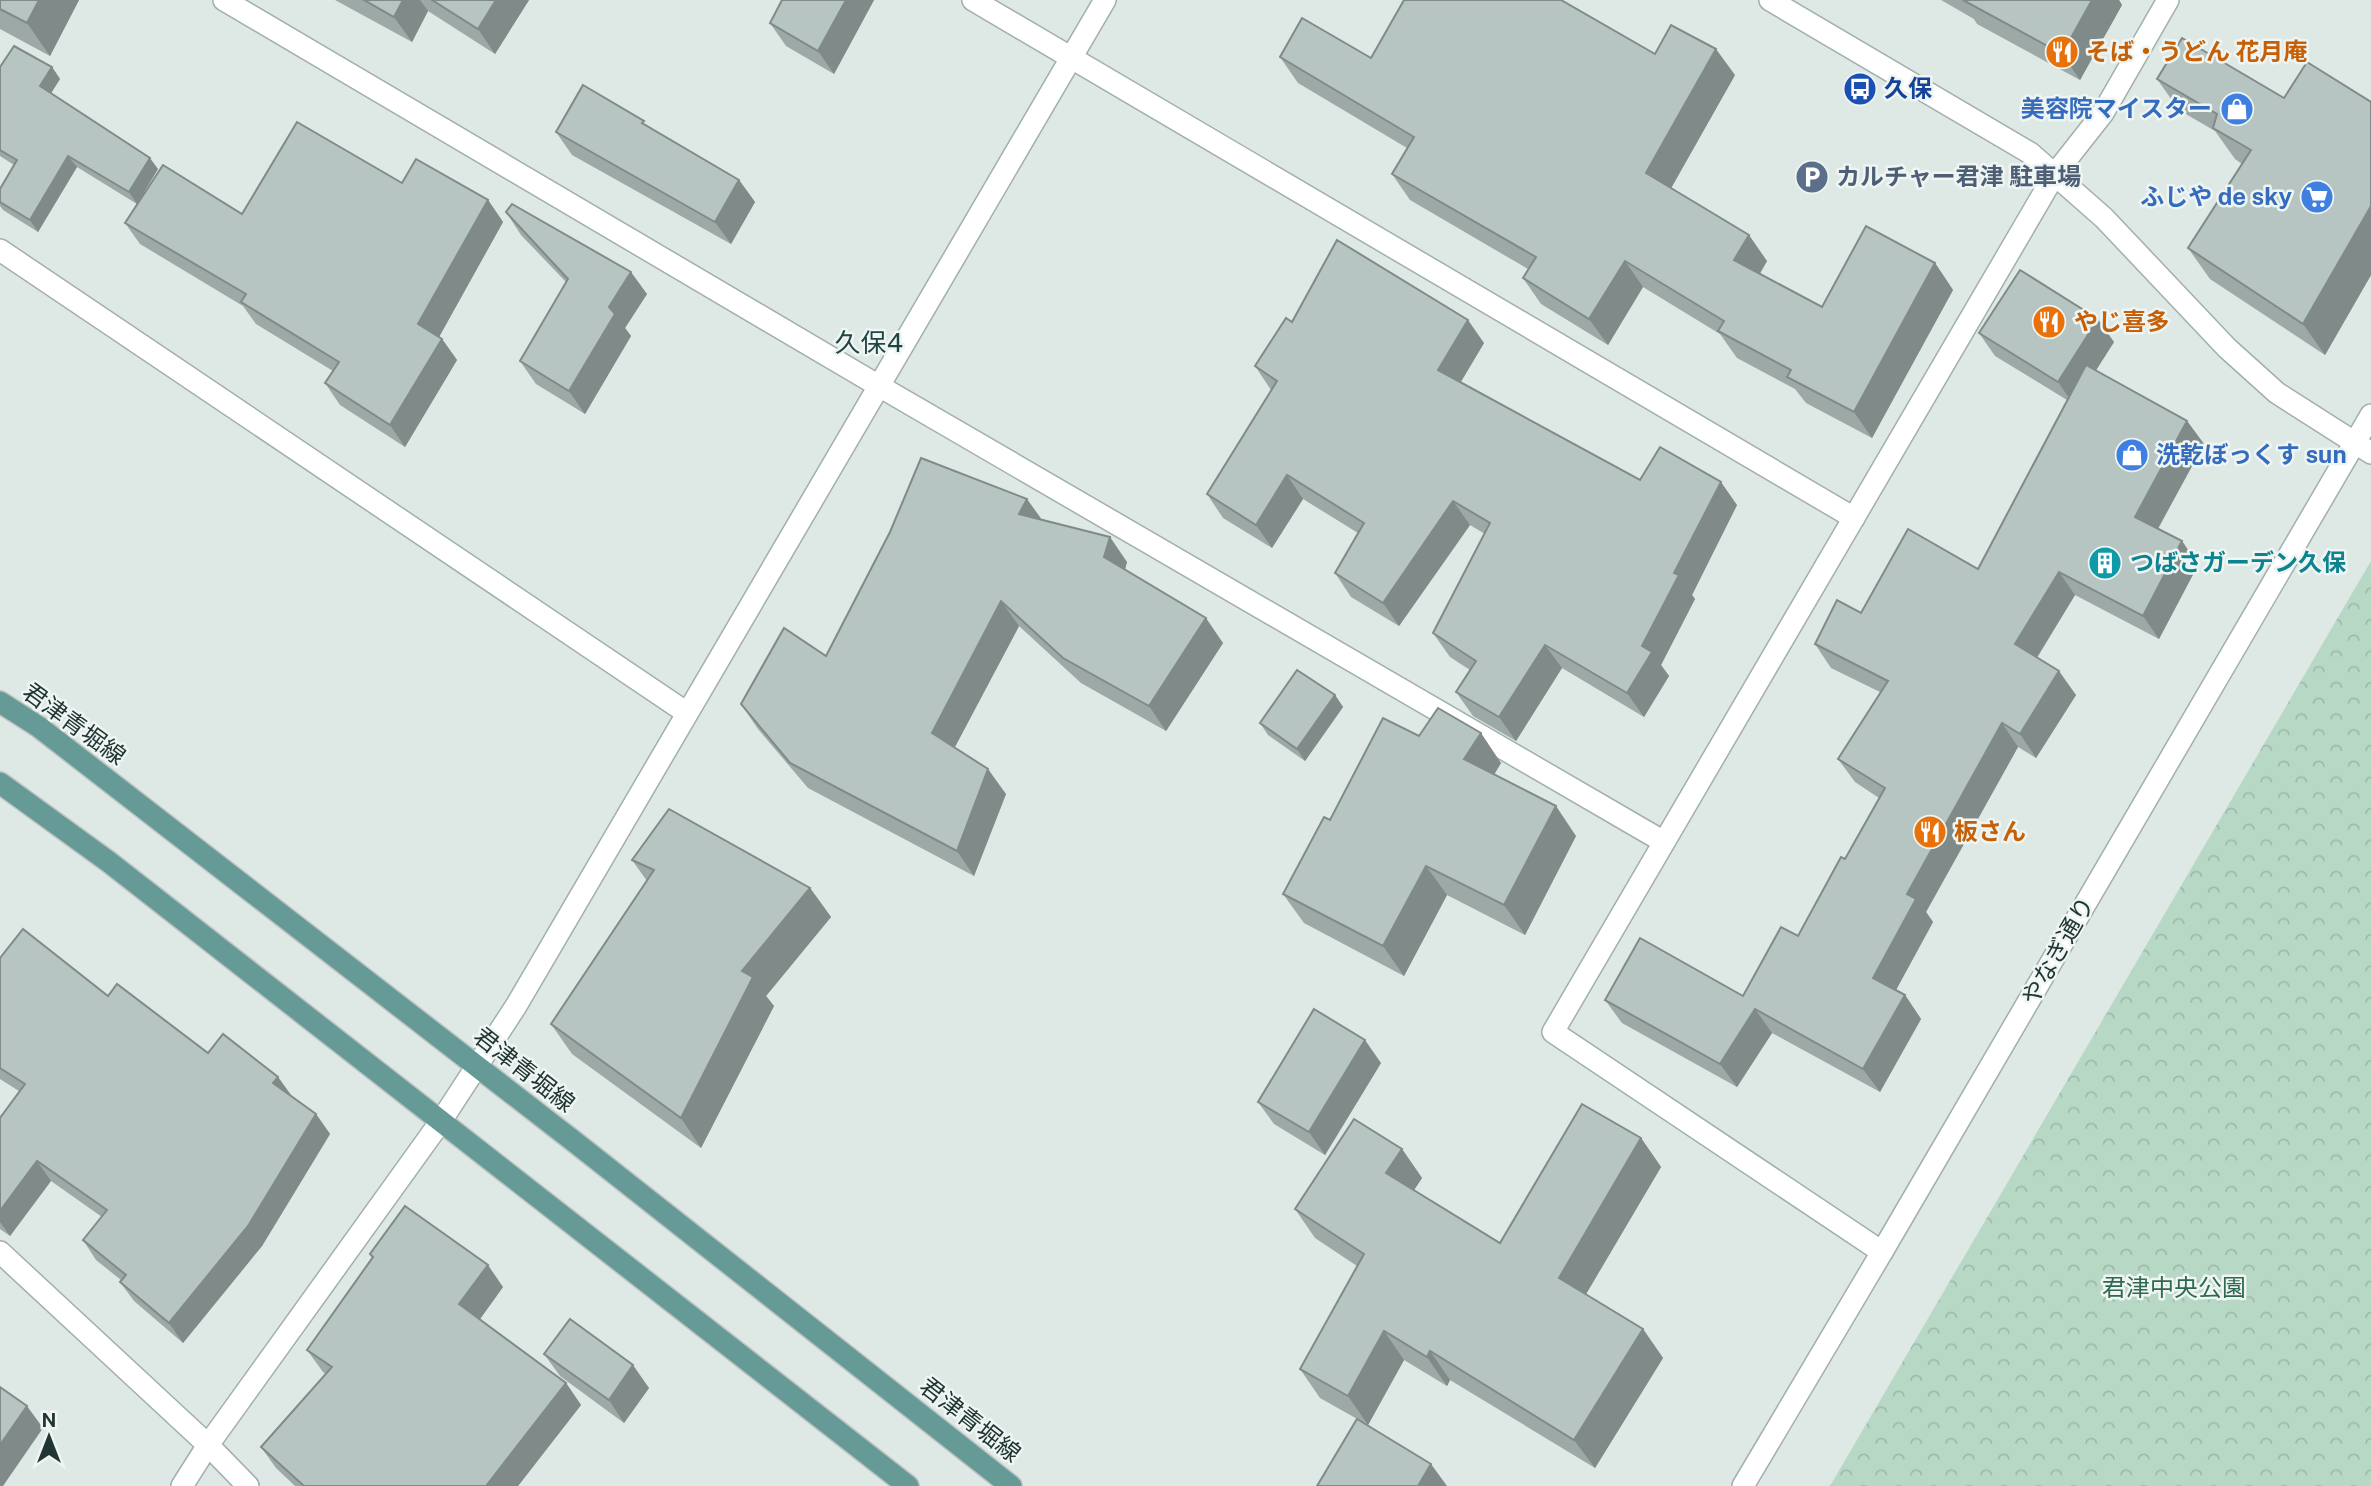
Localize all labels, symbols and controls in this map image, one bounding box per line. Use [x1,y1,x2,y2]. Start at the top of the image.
restaurant icon: そば・うどん 花月庵 [2043,33,2081,71]
place label: そば・うどん 花月庵 [2086,37,2307,65]
bus stop icon: 久保 [1841,70,1879,108]
place label: 久保 [1884,74,1932,102]
shop icon: 美容院マイスター [2218,90,2256,128]
place label: 美容院マイスター [2021,94,2212,122]
parking icon: カルチャー君津 駐車場 [1793,158,1831,196]
place label: カルチャー君津 駐車場 [1836,162,2081,190]
supermarket icon: ふじや de sky [2298,178,2336,216]
place label: ふじや de sky [2140,182,2292,210]
restaurant icon: やじ喜多 [2030,303,2068,341]
place label: やじ喜多 [2074,307,2170,335]
district label: 久保4 [835,327,903,358]
shop icon: 洗乾ぼっくす sun [2113,436,2151,474]
place label: 洗乾ぼっくす sun [2156,440,2347,468]
building icon: つばさガーデン久保 [2086,544,2124,582]
place label: つばさガーデン久保 [2130,548,2346,576]
street label: 君津青堀線 [18,677,131,770]
restaurant icon: 板さん [1911,813,1949,851]
place label: 板さん [1954,817,2026,845]
street label: やなぎ通り [2015,892,2099,1009]
street label: 君津青堀線 [469,1021,581,1117]
park label: 君津中央公園 [2102,1273,2246,1301]
street label: 君津青堀線 [915,1371,1027,1467]
north arrow [14,1402,84,1472]
text: N [42,1409,56,1431]

